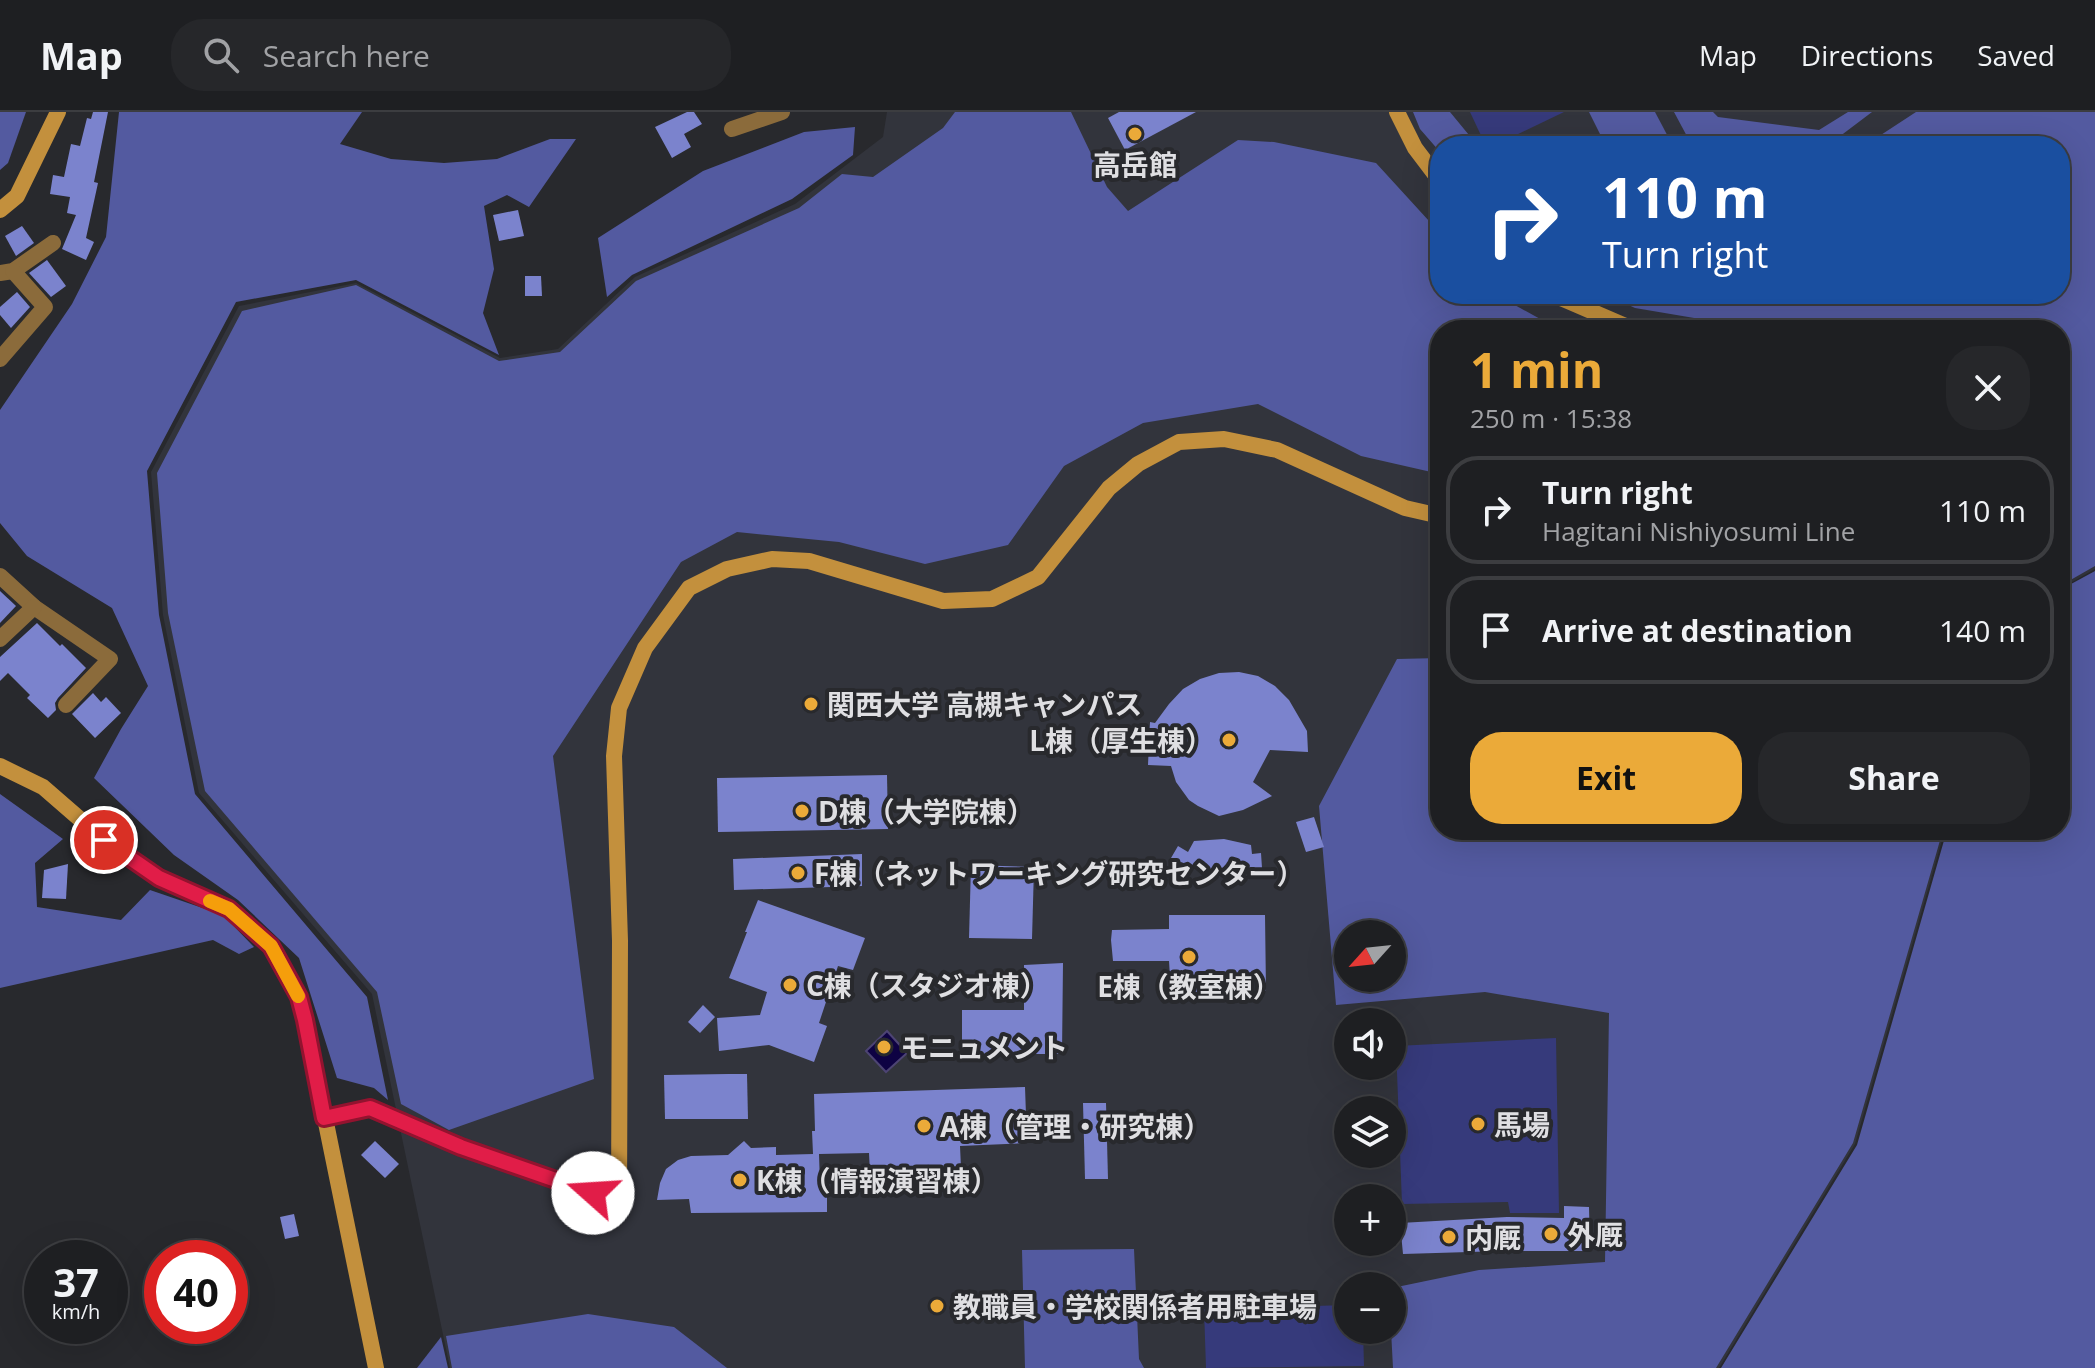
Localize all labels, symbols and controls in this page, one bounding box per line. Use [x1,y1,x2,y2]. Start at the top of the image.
search box [171,19,731,91]
text: Map [40,29,123,81]
icon: search [199,33,243,77]
text: Search here [263,35,430,76]
text: Map [1699,36,1757,74]
text: Directions [1801,36,1933,74]
text: Saved [1977,36,2055,74]
marker: 高岳館 [1126,125,1144,143]
place label: 高岳館 [1093,145,1177,183]
text: 110 m [1602,158,1768,234]
icon: right [1470,168,1574,272]
text: Turn right [1602,230,1768,279]
text: 1 min [1470,337,1603,402]
button: close [1946,346,2030,430]
text: 250 m · 15:38 [1470,400,1632,436]
text: Turn right [1542,472,1693,513]
icon: right [1474,488,1518,532]
text: 110 m [1939,490,2026,531]
text: Hagitani Nishiyosumi Line [1542,513,1855,549]
icon: arrive [1474,608,1518,652]
text: Arrive at destination [1542,610,1853,651]
text: 140 m [1939,610,2026,651]
place label: 関西大学 高槻キャンパス [827,685,1142,723]
marker: 関西大学 高槻キャンパス [802,695,820,713]
place label: L棟（厚生棟） [1029,721,1213,759]
marker: L棟（厚生棟） [1220,731,1238,749]
button: Exit [1470,732,1742,824]
button: Share [1758,732,2030,824]
place label: D棟（大学院棟） [818,792,1035,830]
marker: D棟（大学院棟） [793,802,811,820]
pin [70,806,138,874]
icon: arrive [82,818,126,862]
place label: F棟（ネットワーキング研究センター） [814,854,1305,892]
marker: F棟（ネットワーキング研究センター） [789,864,807,882]
north arrow [1334,920,1406,992]
map controls [1334,920,1406,1344]
marker: E棟（教室棟） [1180,948,1198,966]
place label: C棟（スタジオ棟） [806,966,1048,1004]
place label: E棟（教室棟） [1097,967,1281,1005]
marker: C棟（スタジオ棟） [781,976,799,994]
button: sound [1334,1008,1406,1080]
place label: モニュメント [900,1028,1068,1066]
marker: モニュメント [875,1038,893,1056]
button: layers [1334,1096,1406,1168]
place label: 馬場 [1494,1105,1550,1143]
place label: A棟（管理・研究棟） [940,1107,1211,1145]
marker: 馬場 [1469,1115,1487,1133]
marker: A棟（管理・研究棟） [915,1117,933,1135]
position arrow [551,1151,635,1235]
place label: K棟（情報演習棟） [756,1161,999,1199]
marker: K棟（情報演習棟） [731,1171,749,1189]
button: + [1334,1184,1406,1256]
place label: 外厩 [1567,1215,1623,1253]
place label: 内厩 [1465,1218,1521,1256]
marker: 外厩 [1542,1225,1560,1243]
marker: 内厩 [1440,1228,1458,1246]
speed limit sign: 40 [144,1240,248,1344]
text: 37 [53,1254,99,1309]
button: − [1334,1272,1406,1344]
place label: 教職員・学校関係者用駐車場 [953,1287,1317,1325]
marker: 教職員・学校関係者用駐車場 [928,1297,946,1315]
text: km/h [52,1298,100,1325]

